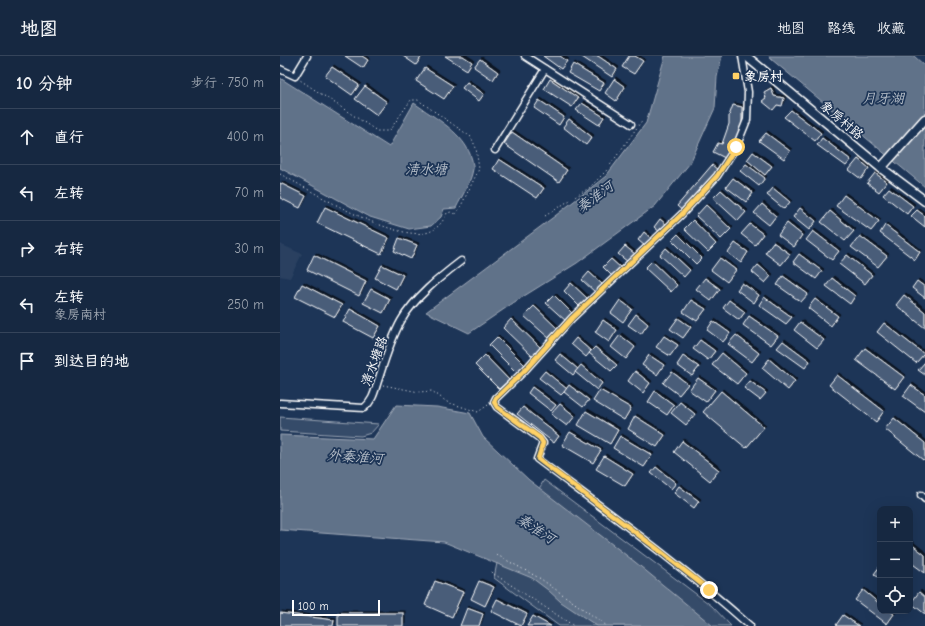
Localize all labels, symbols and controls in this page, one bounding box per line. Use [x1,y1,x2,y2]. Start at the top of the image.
text: 地图 [20,18,58,40]
text: 地图 [777,20,805,37]
text: 路线 [827,20,855,37]
text: 收藏 [877,20,905,37]
place label: 象房村 [744,69,783,84]
marker: 象房村 [731,71,741,81]
text: 10 分钟 [16,74,72,93]
text: 步行 · 750 m [191,75,264,90]
water label: 月牙湖 [862,90,906,107]
street label: 象房村路 [817,98,867,142]
icon: ahead [16,126,38,148]
text: 直行 [54,128,84,146]
text: 400 m [227,129,264,144]
route start [727,138,745,156]
water label: 清水塘 [405,161,449,178]
water label: 秦淮河 [573,177,619,216]
icon: left [16,182,38,204]
text: 左转 [54,184,84,202]
text: 70 m [235,185,264,200]
icon: right [16,238,38,260]
text: 右转 [54,240,84,258]
text: 30 m [234,241,264,256]
text: 左转 [54,288,84,306]
icon: left [16,294,38,316]
text: 250 m [227,297,264,312]
text: 象房南村 [54,307,106,322]
street label: 清水塘路 [358,334,390,388]
icon: arrive [16,350,38,372]
text: 到达目的地 [54,352,129,370]
water label: 外秦淮河 [326,447,386,468]
map controls [877,506,913,614]
button: + [877,506,913,542]
water label: 秦淮河 [514,510,560,549]
button: − [877,542,913,578]
button: locate [877,578,913,614]
route end [700,581,718,599]
scale bar [292,598,380,617]
text: 100 m [298,600,329,613]

